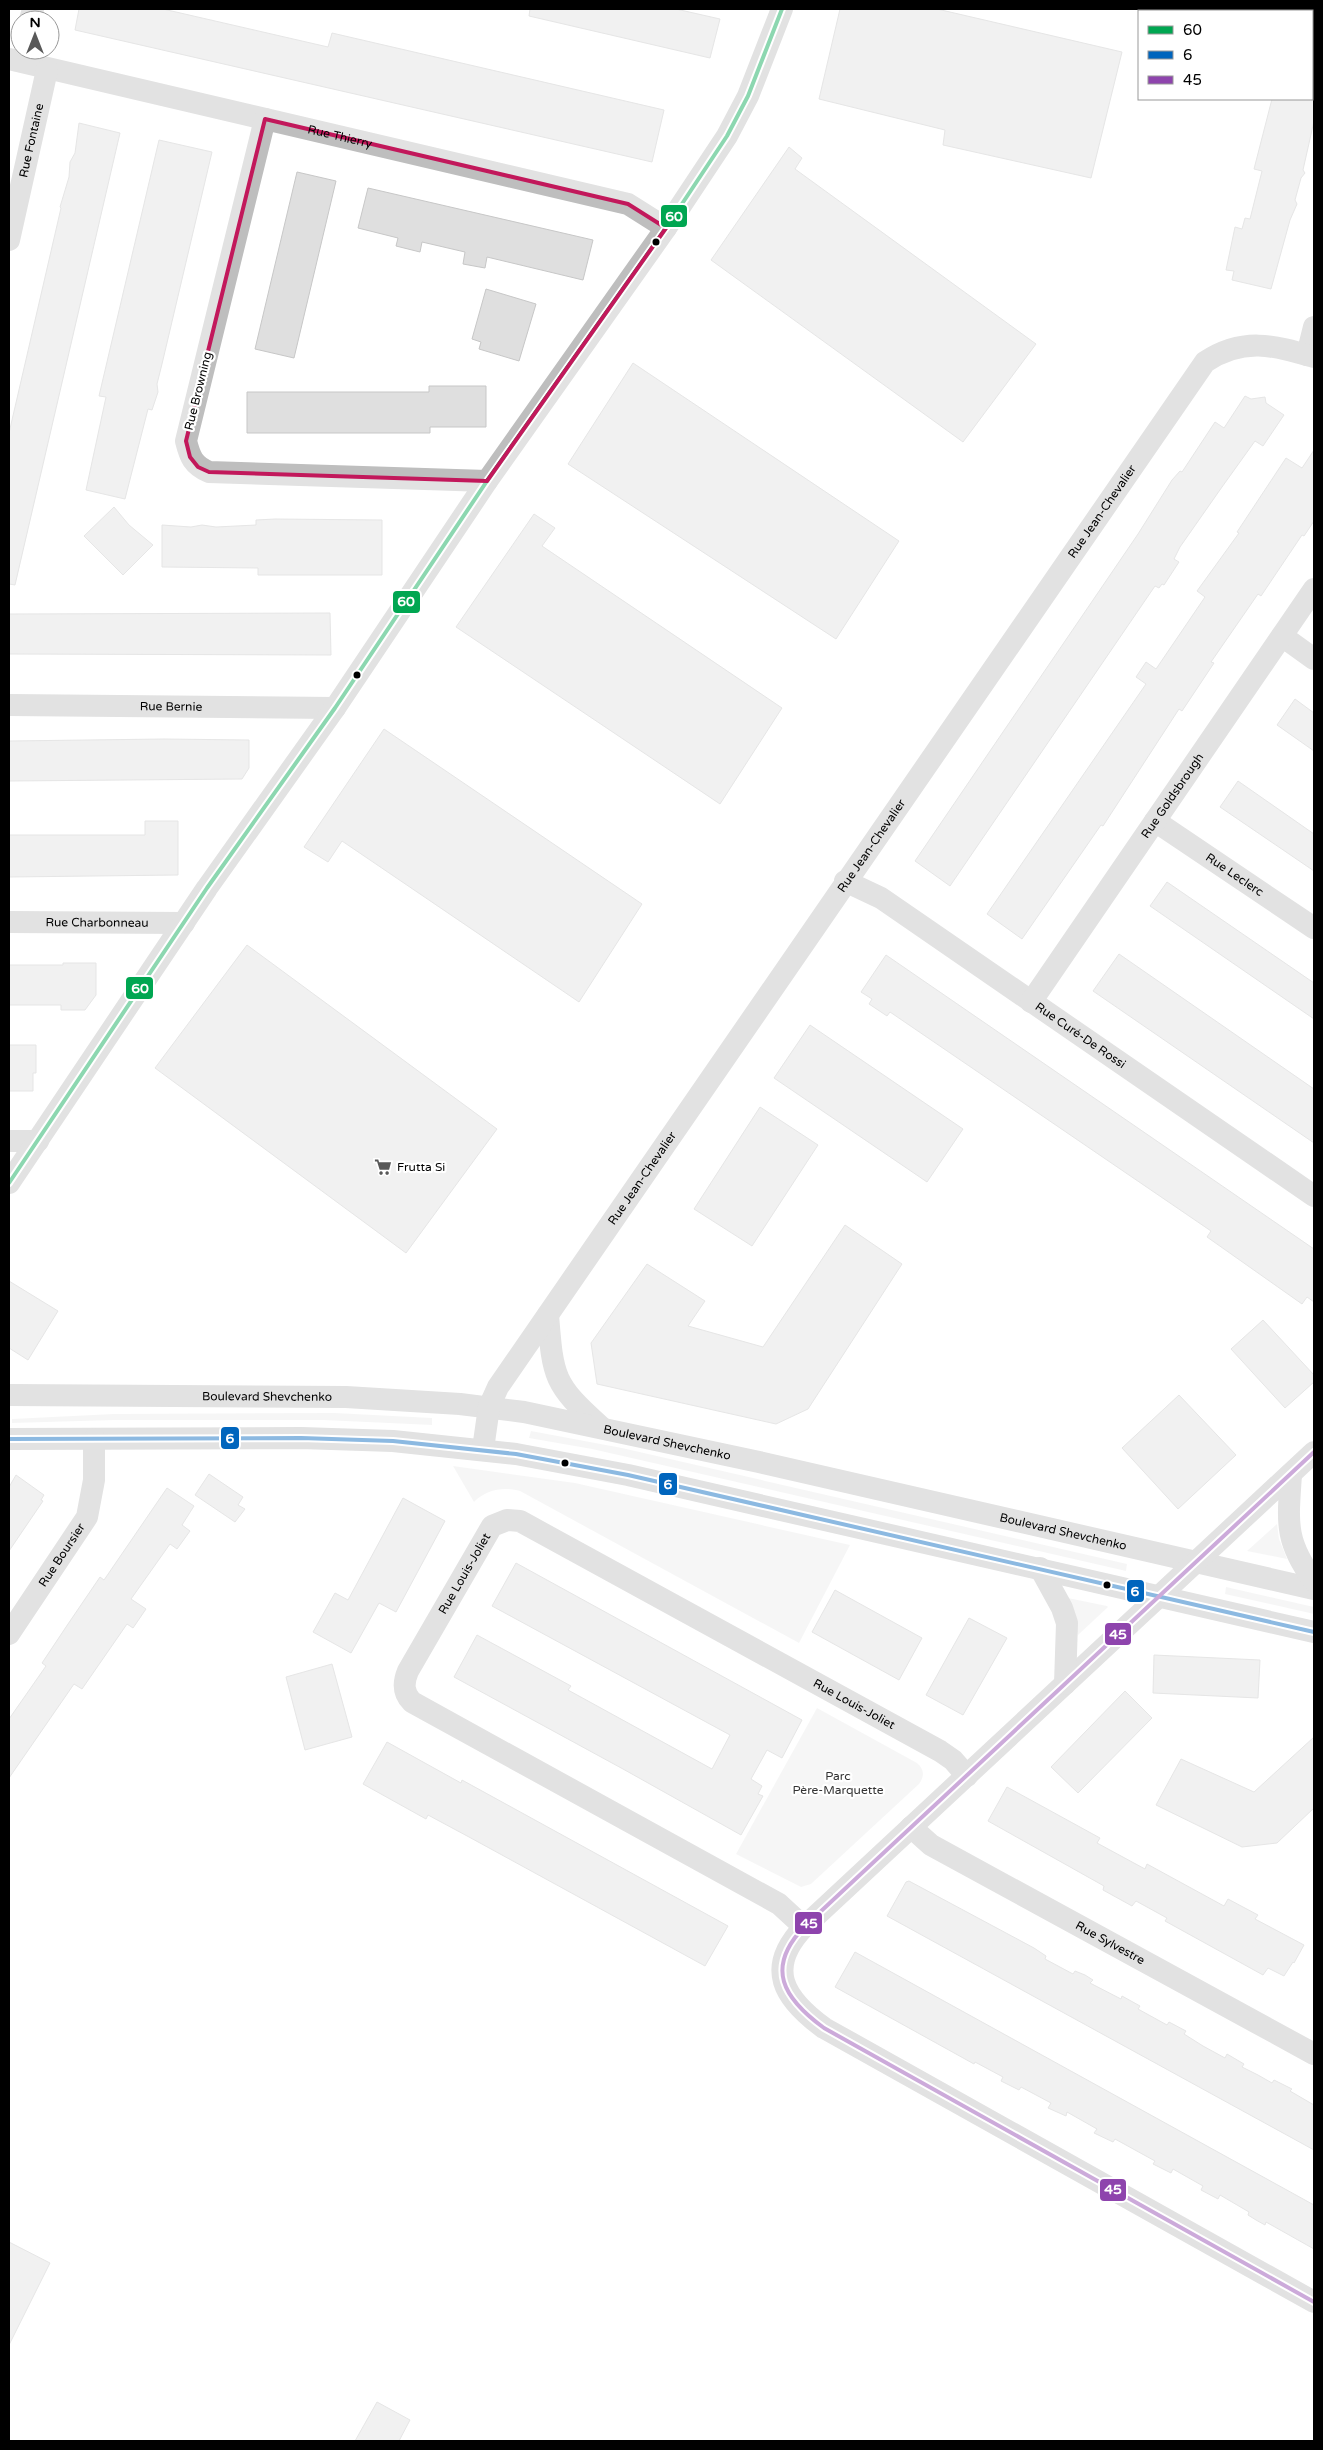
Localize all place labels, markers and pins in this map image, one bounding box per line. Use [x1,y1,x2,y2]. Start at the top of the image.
unlabelled marker [651,237,661,247]
unlabelled marker [352,670,362,680]
supermarket icon: Frutta Si [373,1157,393,1177]
place label: Frutta Si [397,1160,445,1174]
unlabelled marker [560,1458,570,1468]
unlabelled marker [1102,1580,1112,1590]

